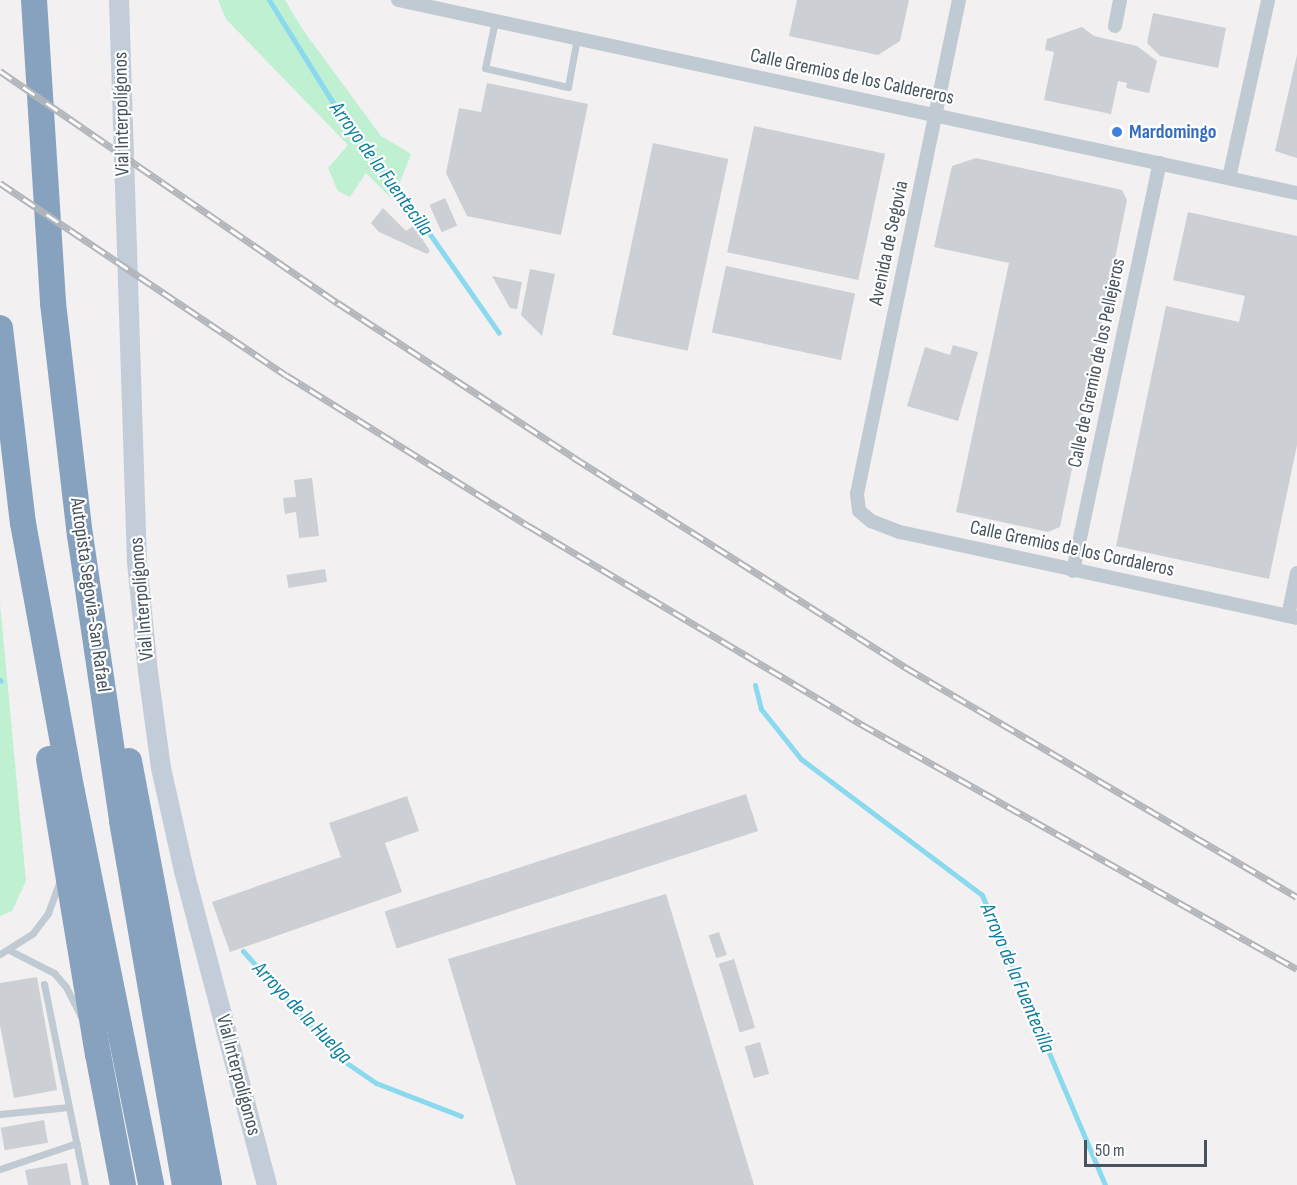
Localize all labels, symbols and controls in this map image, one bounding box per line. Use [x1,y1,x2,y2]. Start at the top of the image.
street label: Calle Gremios de los Caldereros [748,44,956,110]
street label: Vial Interpolígonos [109,52,135,176]
water label: Arroyo de la Fuentecilla [324,97,438,241]
place label: Mardomingo [1129,120,1216,144]
marker: Mardomingo [1110,125,1124,139]
street label: Avenida de Segovia [864,178,914,308]
street label: Calle de Gremio de los Pellejeros [1063,256,1131,470]
street label: Autopista Segovia-San Rafael [64,496,116,694]
street label: Calle Gremios de los Cordaleros [968,516,1176,582]
street label: Vial Interpolígonos [125,536,159,662]
water label: Arroyo de la Fuentecilla [974,899,1060,1057]
water label: Arroyo de la Huelga [247,957,357,1069]
street label: Vial Interpolígonos [210,1012,266,1138]
scale bar [1087,1128,1210,1166]
text: 50 m [1095,1140,1125,1161]

